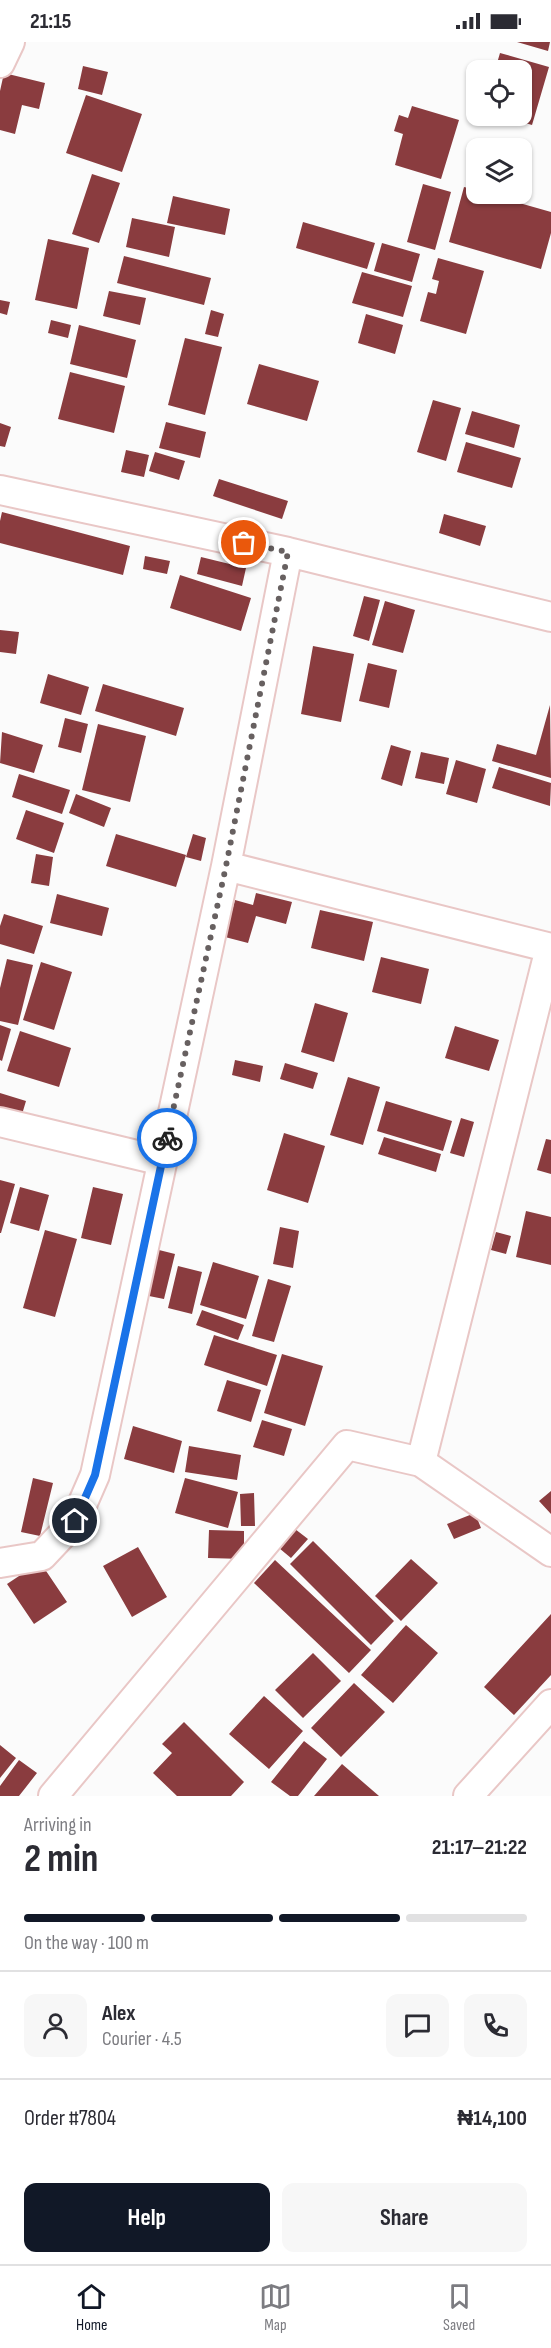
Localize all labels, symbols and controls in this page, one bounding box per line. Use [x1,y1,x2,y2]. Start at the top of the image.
text: 21:15 [30,8,72,35]
map controls [466,60,532,204]
button: locate [466,60,532,126]
button: layers [466,138,532,204]
pin [218,517,269,568]
icon: bag [227,526,260,559]
courier [137,1108,197,1168]
icon: bike [151,1122,184,1155]
pin [49,1495,100,1546]
icon: home [58,1504,91,1537]
text: Arriving in [24,1813,92,1837]
text: 21:17–21:22 [432,1834,527,1861]
text: 2 min [24,1836,98,1883]
text: On the way · 100 m [24,1931,149,1955]
button: person [24,1994,87,2057]
button: chat [386,1994,449,2057]
button: phone [464,1994,527,2057]
text: Alex [102,2000,135,2027]
text: Courier · 4.5 [102,2027,182,2051]
text: Order #7804 [24,2105,116,2132]
text: ₦14,100 [457,2105,527,2132]
button: Help [24,2183,270,2252]
button: Share [282,2183,527,2252]
tab: Home [75,2280,108,2335]
tab: Map [259,2280,292,2335]
tab: Saved [443,2280,476,2335]

